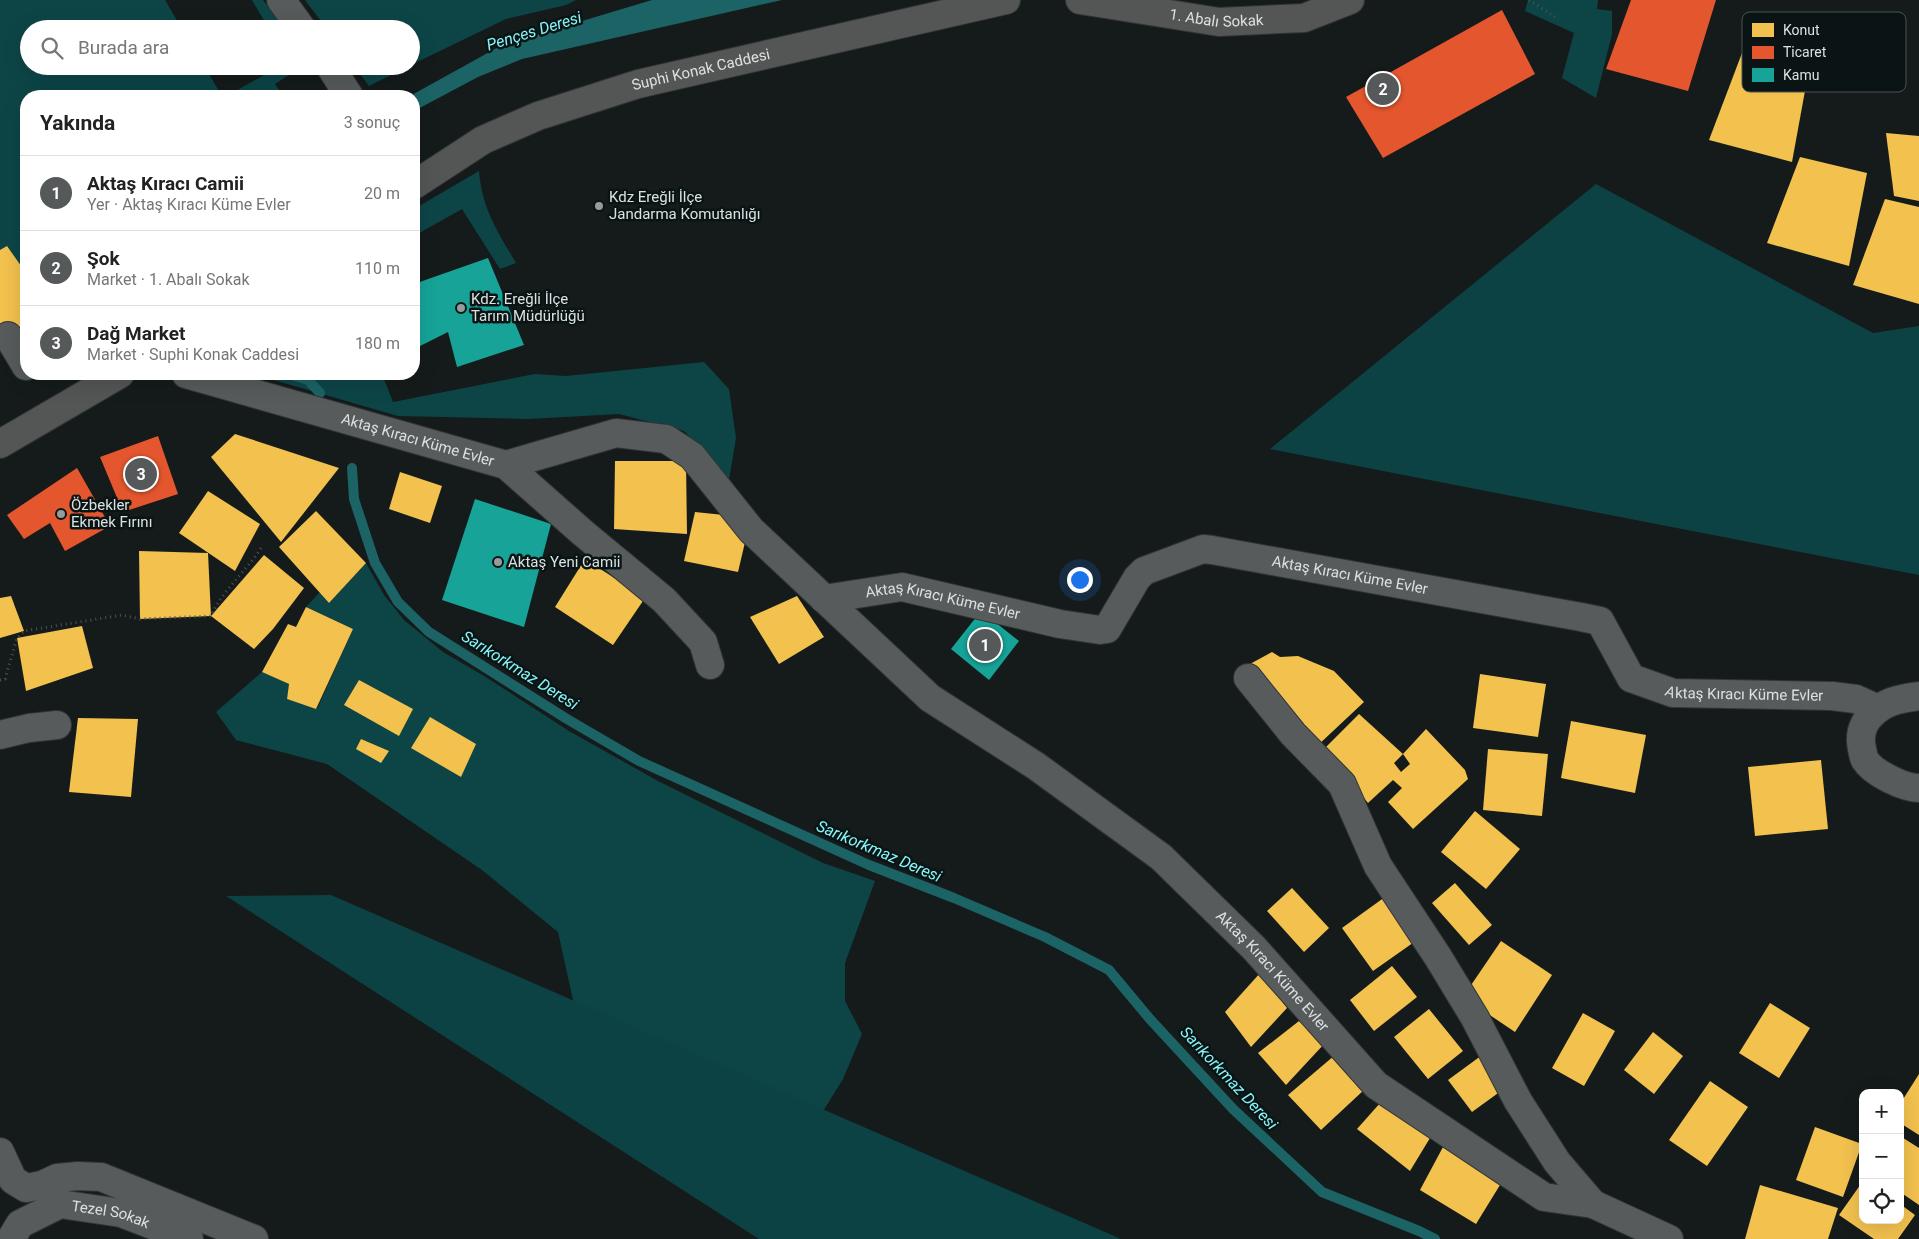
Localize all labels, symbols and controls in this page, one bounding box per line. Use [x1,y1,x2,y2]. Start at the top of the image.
street label: 1. Abalı Sokak [1168,5,1264,31]
water label: Pençes Deresi [484,7,584,54]
legend [1742,12,1906,92]
search box [20,20,420,75]
text: Konut [1783,22,1820,38]
icon: search [38,34,66,62]
text: Burada ara [78,36,169,59]
text: Ticaret [1783,44,1827,60]
street label: Suphi Konak Caddesi [630,45,772,94]
text: Kamu [1783,67,1819,83]
pin: 2 [1367,70,1399,108]
text: Yakında [40,111,115,135]
text: 3 sonuç [344,113,400,132]
text: Aktaş Kıracı Camii [87,172,244,195]
text: 1 [51,184,61,203]
text: 20 m [364,184,400,203]
place label: Kdz Ereğli İlçe Jandarma Komutanlığı [609,188,761,223]
text: Yer · Aktaş Kıracı Küme Evler [87,195,291,214]
marker: Kdz Ereğli İlçe Jandarma Komutanlığı [593,200,605,212]
text: Şok [87,247,120,270]
text: 2 [51,259,61,278]
text: 110 m [355,259,400,278]
text: Market · 1. Abalı Sokak [87,270,250,289]
place label: Kdz. Ereğli İlçe Tarım Müdürlüğü [471,290,585,325]
marker: Kdz. Ereğli İlçe Tarım Müdürlüğü [455,302,467,314]
text: Dağ Market [87,322,186,345]
text: 3 [51,334,61,353]
text: 180 m [355,334,400,353]
text: Market · Suphi Konak Caddesi [87,345,299,364]
street label: Aktaş Kıracı Küme Evler [339,410,496,470]
pin: 3 [125,455,157,493]
place label: Özbekler Ekmek Fırını [71,496,152,531]
marker: Özbekler Ekmek Fırını [55,508,67,520]
street label: Aktaş Kıracı Küme Evler [1271,552,1429,598]
place label: Aktaş Yeni Camii [508,553,620,571]
marker: Aktaş Yeni Camii [492,556,504,568]
your location [1067,567,1093,593]
street label: Aktaş Kıracı Küme Evler [864,578,1022,623]
water label: Sarıkorkmaz Deresi [458,626,582,714]
pin: 1 [969,626,1001,664]
street label: Aktaş Kıracı Küme Evler [1663,682,1823,705]
water label: Sarıkorkmaz Deresi [814,816,945,886]
street label: Aktaş Kıracı Küme Evler [1212,907,1333,1035]
water label: Sarıkorkmaz Deresi [1176,1023,1282,1134]
map controls [1859,1089,1904,1224]
button: + [1859,1089,1904,1134]
button: − [1859,1134,1904,1179]
button: locate [1859,1179,1904,1224]
street label: Tezel Sokak [70,1197,153,1232]

